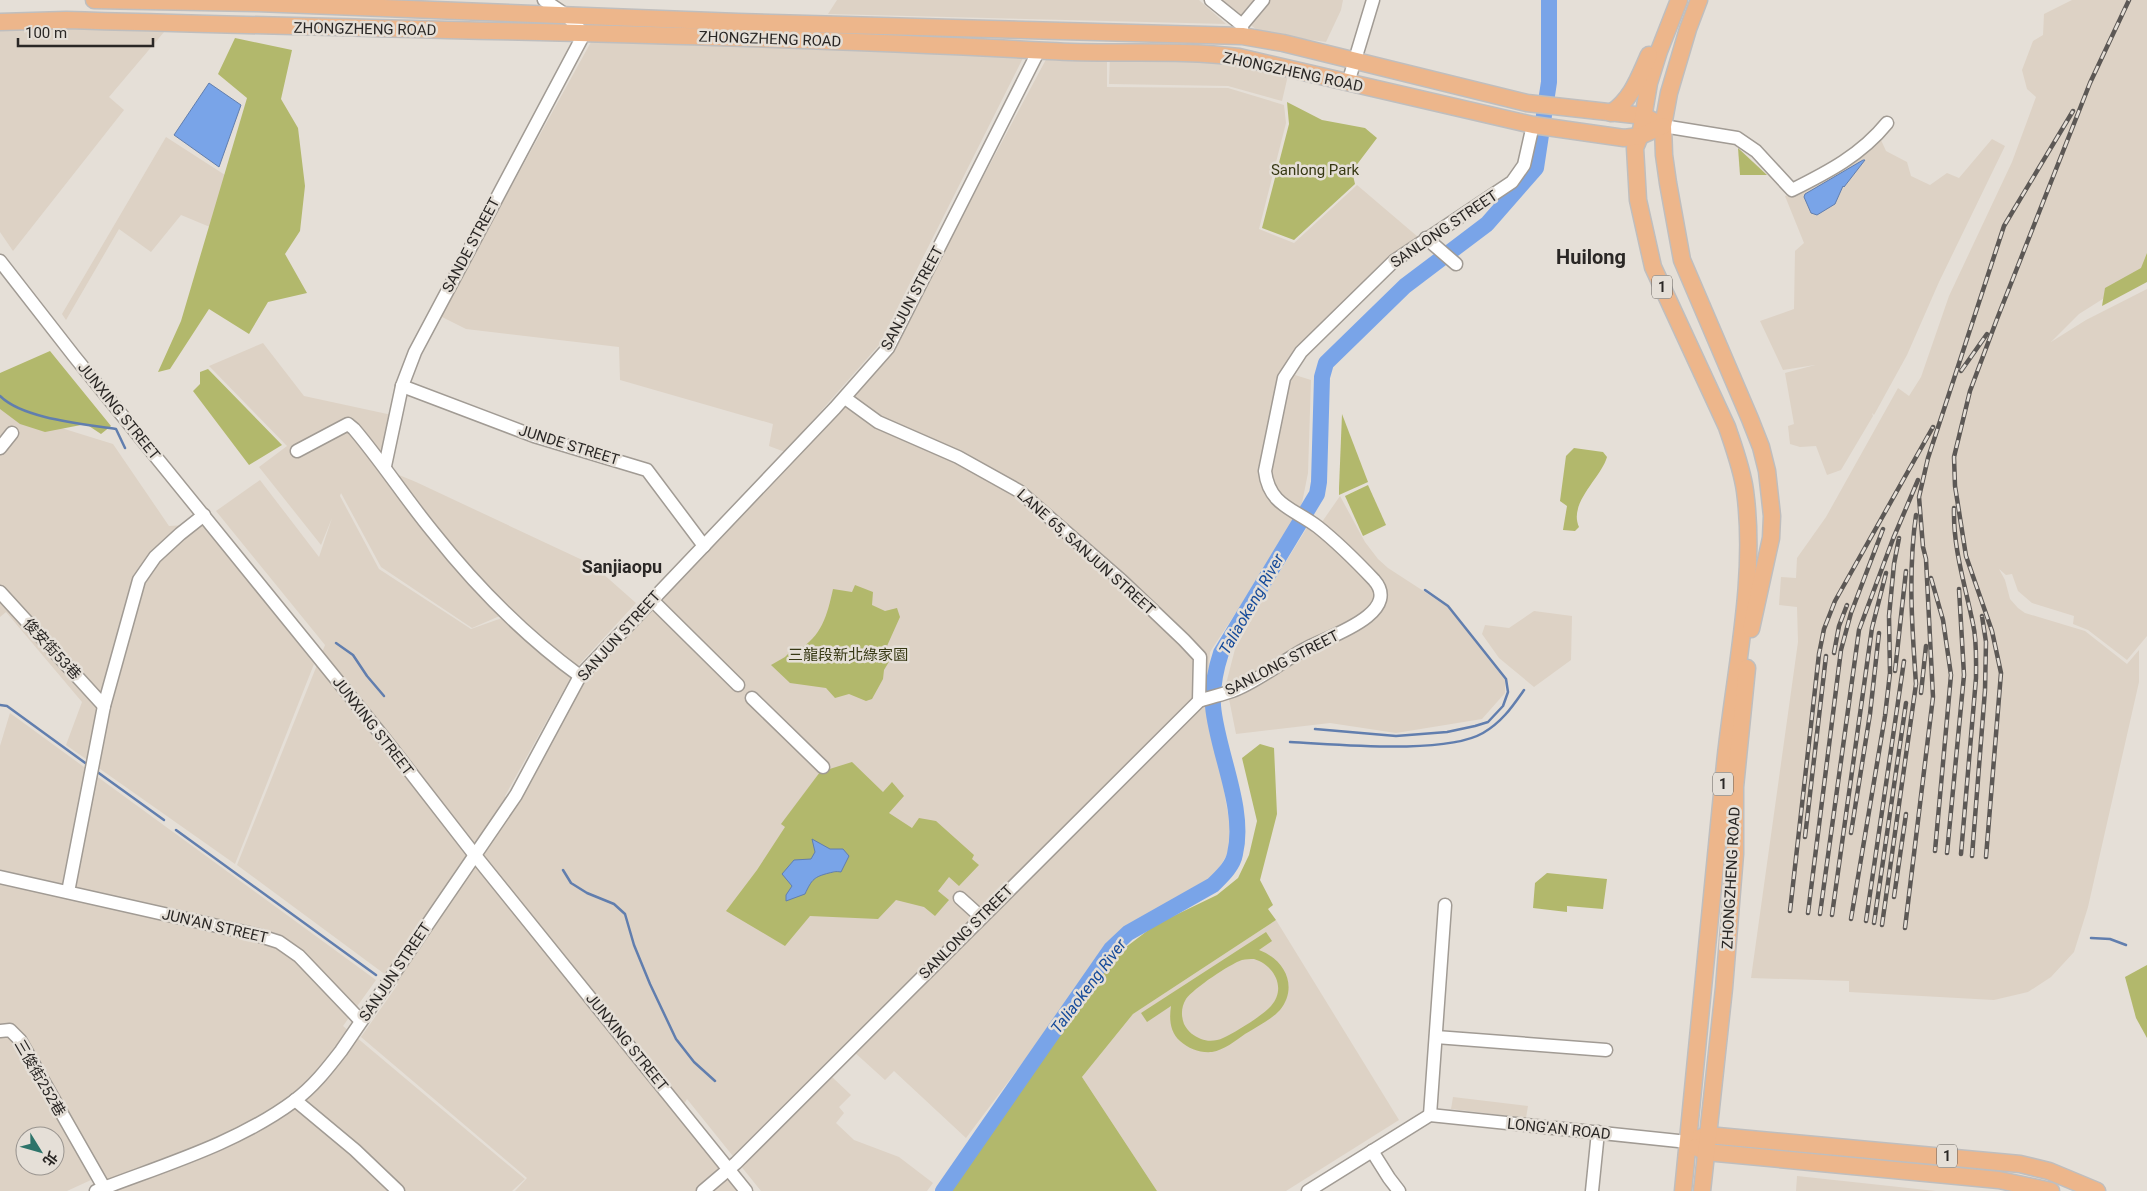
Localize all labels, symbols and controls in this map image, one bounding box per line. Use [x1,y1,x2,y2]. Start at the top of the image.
scale bar [18,15,152,47]
street label: ZHONGZHENG ROAD [293,19,437,39]
text: 100 m [25,24,67,42]
street label: ZHONGZHENG ROAD [698,28,842,50]
street label: ZHONGZHENG ROAD [1221,48,1365,96]
park label: Sanlong Park [1271,161,1359,179]
street label: SANLONG STREET [1387,187,1501,271]
street label: SANDE STREET [438,194,504,295]
street label: SANJUN STREET [877,243,947,353]
district label: Huilong [1556,245,1626,269]
road number: 1 [1652,276,1672,298]
street label: JUNXING STREET [74,359,164,463]
street label: JUNDE STREET [517,421,621,469]
street label: LANE 65, SANJUN STREET [1013,485,1159,619]
water label: Taliaokeng River [1215,550,1288,658]
district label: Sanjiaopu [582,556,662,577]
street label: SANJUN STREET [574,587,664,685]
street label: 俊安街53巷 [19,615,85,683]
street label: SANLONG STREET [1222,627,1342,699]
park label: 三龍段新北綠家園 [788,646,908,664]
street label: JUNXING STREET [329,673,417,779]
road number: 1 [1713,772,1733,796]
street label: ZHONGZHENG ROAD [1718,806,1744,950]
street label: SANLONG STREET [915,881,1017,983]
street label: JUN'AN STREET [160,905,270,947]
street label: SANJUN STREET [355,919,435,1025]
water label: Taliaokeng River [1047,935,1130,1037]
street label: JUNXING STREET [582,990,672,1094]
street label: 三俊街252巷 [11,1037,69,1119]
street label: LONG'AN ROAD [1506,1115,1612,1143]
north arrow [15,1126,65,1176]
road number: 1 [1937,1144,1957,1168]
text: 北 [40,1148,61,1169]

